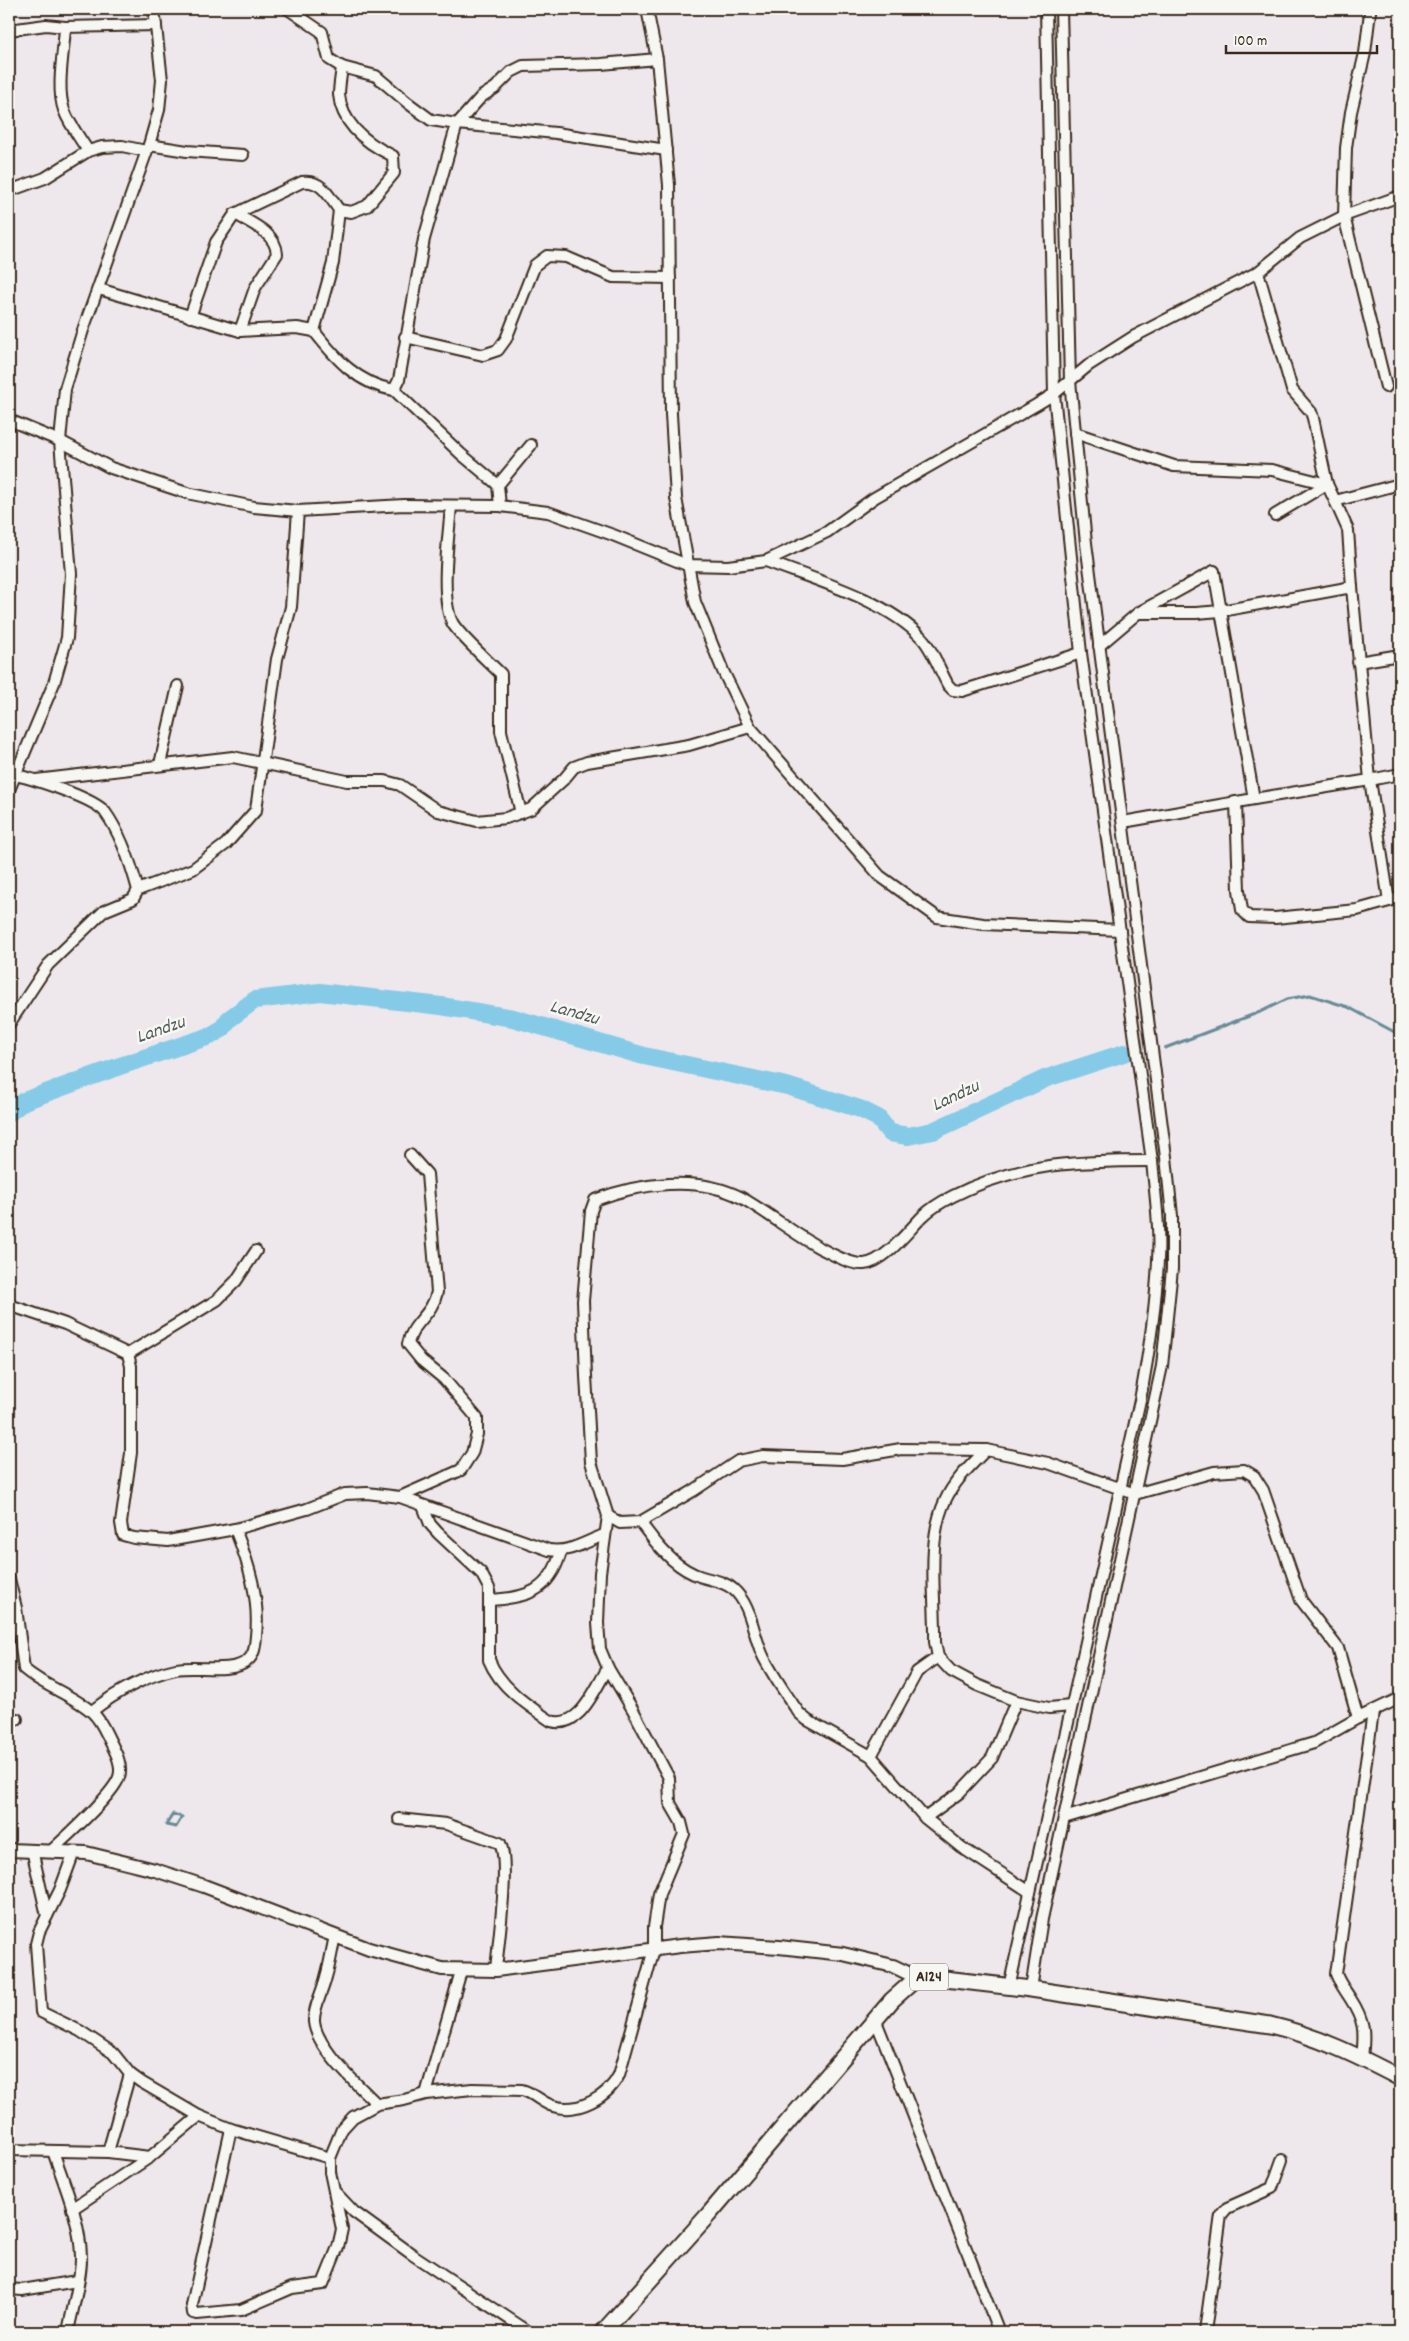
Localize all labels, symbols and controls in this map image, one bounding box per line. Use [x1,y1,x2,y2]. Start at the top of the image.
scale bar [1226,22,1378,54]
text: 100 m [1234,31,1267,53]
water label: Landzu [546,994,603,1034]
water label: Landzu [133,1010,191,1052]
water label: Landzu [928,1073,986,1120]
road number: A124 [910,1964,948,1990]

